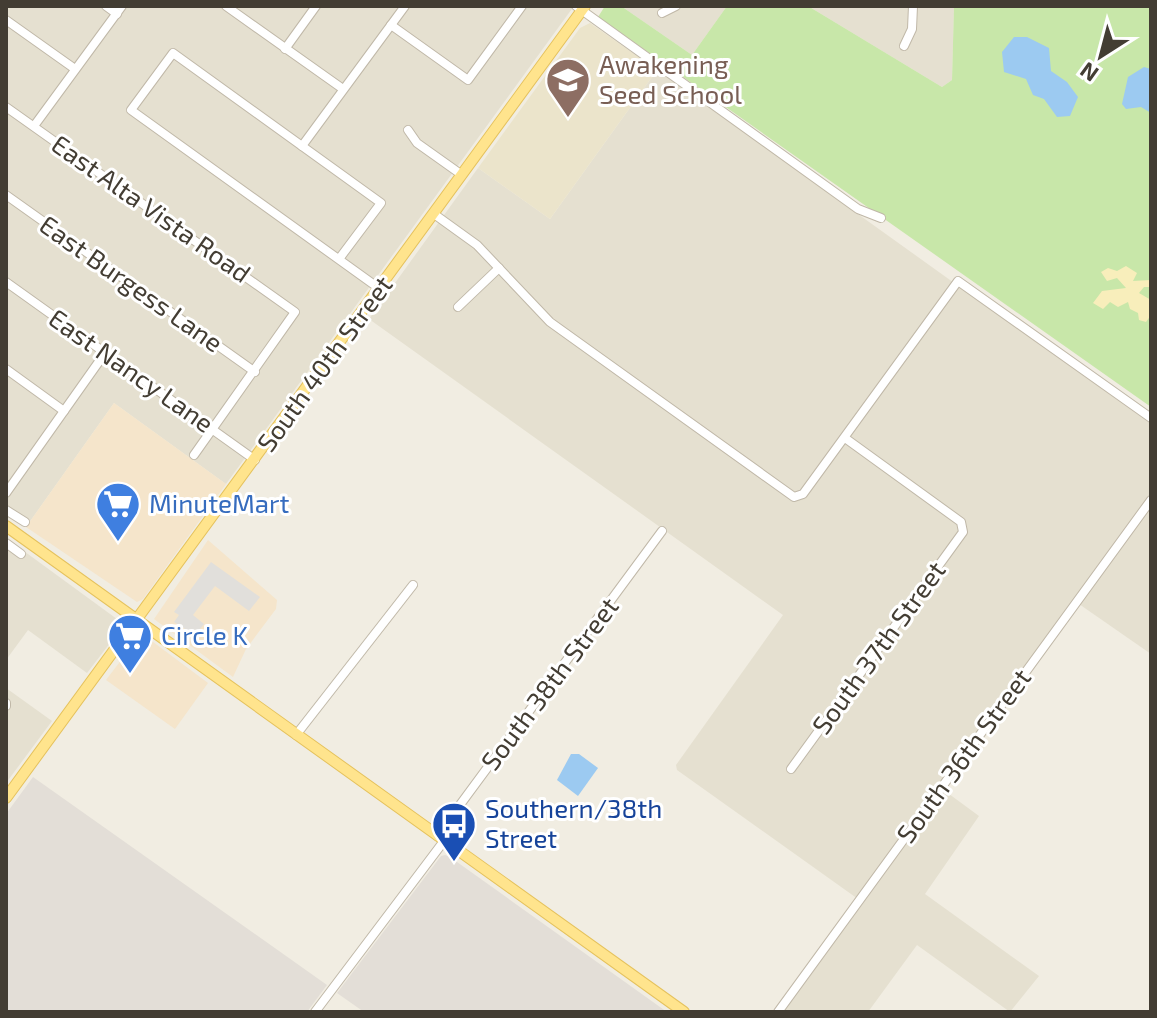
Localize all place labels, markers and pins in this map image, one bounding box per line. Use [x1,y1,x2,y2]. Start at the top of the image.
place label: Awakening Seed School [599,48,742,109]
school or university icon: Awakening Seed School [544,56,592,119]
supermarket icon: MinuteMart [94,480,142,543]
place label: MinuteMart [149,487,290,518]
supermarket icon: Circle K [106,612,154,675]
place label: Circle K [161,619,248,650]
place label: Southern/38th Street [485,792,662,853]
bus stop icon: Southern/38th Street [430,800,478,863]

